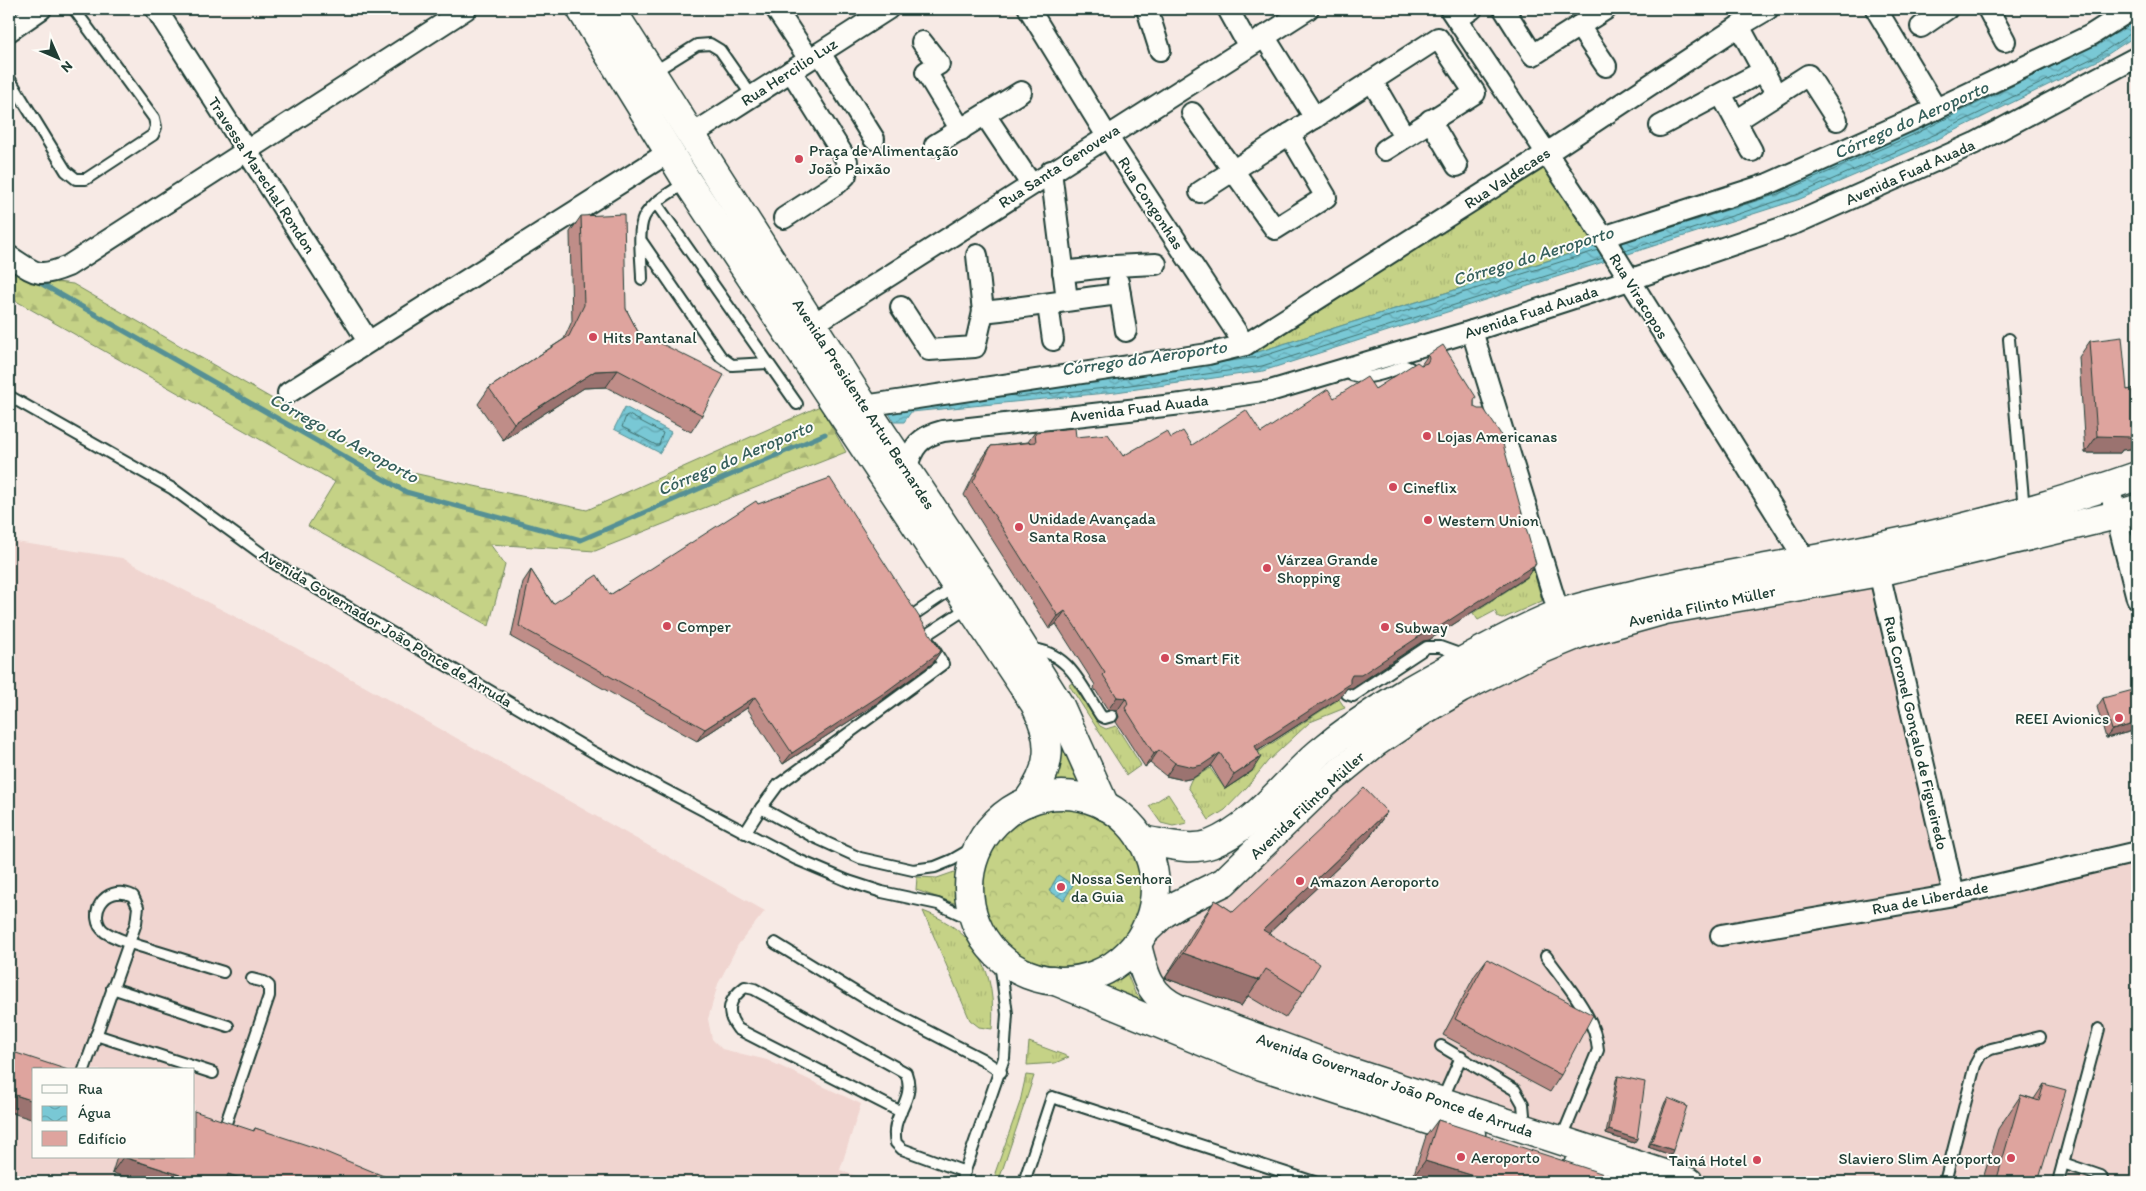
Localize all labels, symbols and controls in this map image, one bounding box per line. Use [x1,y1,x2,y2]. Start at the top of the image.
north arrow [32,32,82,82]
street label: Rua Hercilio Luz [737,33,841,110]
text: N [57,57,76,76]
water label: Córrego do Aeroporto [1830,76,1992,164]
street label: Travessa Marechal Rondon [204,93,320,257]
street label: Rua Santa Genoveva [995,120,1123,212]
street label: Avenida Fuad Auada [1842,135,1978,209]
place label: Praça de Alimentação João Paixão [809,141,958,178]
street label: Rua Valdecaes [1460,143,1554,213]
marker: Praça de Alimentação João Paixão [793,153,805,165]
street label: Rua Congonhas [1114,153,1188,253]
water label: Córrego do Aeroporto [1450,221,1617,291]
street label: Rua Viracopos [1605,250,1673,342]
street label: Avenida Fuad Auada [1462,281,1600,343]
street label: Avenida Presidente Artur Bernardes [789,295,939,513]
place label: Hits Pantanal [603,328,697,347]
marker: Hits Pantanal [587,331,599,343]
water label: Córrego do Aeroporto [1060,335,1229,380]
water label: Córrego do Aeroporto [266,388,423,488]
street label: Avenida Fuad Auada [1069,390,1209,426]
water label: Córrego do Aeroporto [654,415,817,501]
place label: Lojas Americanas [1437,427,1557,446]
marker: Lojas Americanas [1421,430,1433,442]
place label: Cineflix [1403,478,1457,497]
marker: Cineflix [1387,481,1399,493]
place label: Unidade Avançada Santa Rosa [1029,509,1156,546]
place label: Western Union [1438,511,1539,530]
marker: Western Union [1422,514,1434,526]
marker: Unidade Avançada Santa Rosa [1013,521,1025,533]
street label: Avenida Governador João Ponce de Arruda [256,545,516,711]
place label: Várzea Grande Shopping [1277,550,1378,587]
marker: Várzea Grande Shopping [1261,562,1273,574]
street label: Avenida Filinto Müller [1627,581,1778,631]
street label: Rua Coronel Gonçalo de Figueiredo [1880,614,1952,852]
place label: Comper [677,617,731,636]
place label: Subway [1395,618,1448,637]
marker: Comper [661,620,673,632]
marker: Subway [1379,621,1391,633]
place label: Smart Fit [1175,649,1240,668]
marker: Smart Fit [1159,652,1171,664]
place label: REEI Avionics [2015,709,2109,728]
marker: REEI Avionics [2113,712,2125,724]
street label: Avenida Filinto Müller [1246,746,1369,863]
place label: Nossa Senhora da Guia [1071,869,1172,906]
place label: Amazon Aeroporto [1310,872,1439,891]
marker: Amazon Aeroporto [1294,875,1306,887]
street label: Rua de Liberdade [1870,877,1990,919]
marker: Nossa Senhora da Guia [1055,881,1067,893]
street label: Avenida Governador João Ponce de Arruda [1254,1029,1536,1141]
legend [32,1068,195,1158]
text: Rua [78,1080,103,1098]
text: Água [78,1104,112,1122]
text: Edifício [78,1130,126,1148]
place label: Aeroporto [1471,1148,1540,1167]
place label: Slaviero Slim Aeroporto [1838,1149,2001,1168]
marker: Aeroporto [1455,1151,1467,1163]
place label: Tainá Hotel [1669,1151,1747,1170]
marker: Slaviero Slim Aeroporto [2005,1152,2017,1164]
marker: Tainá Hotel [1751,1154,1763,1166]

